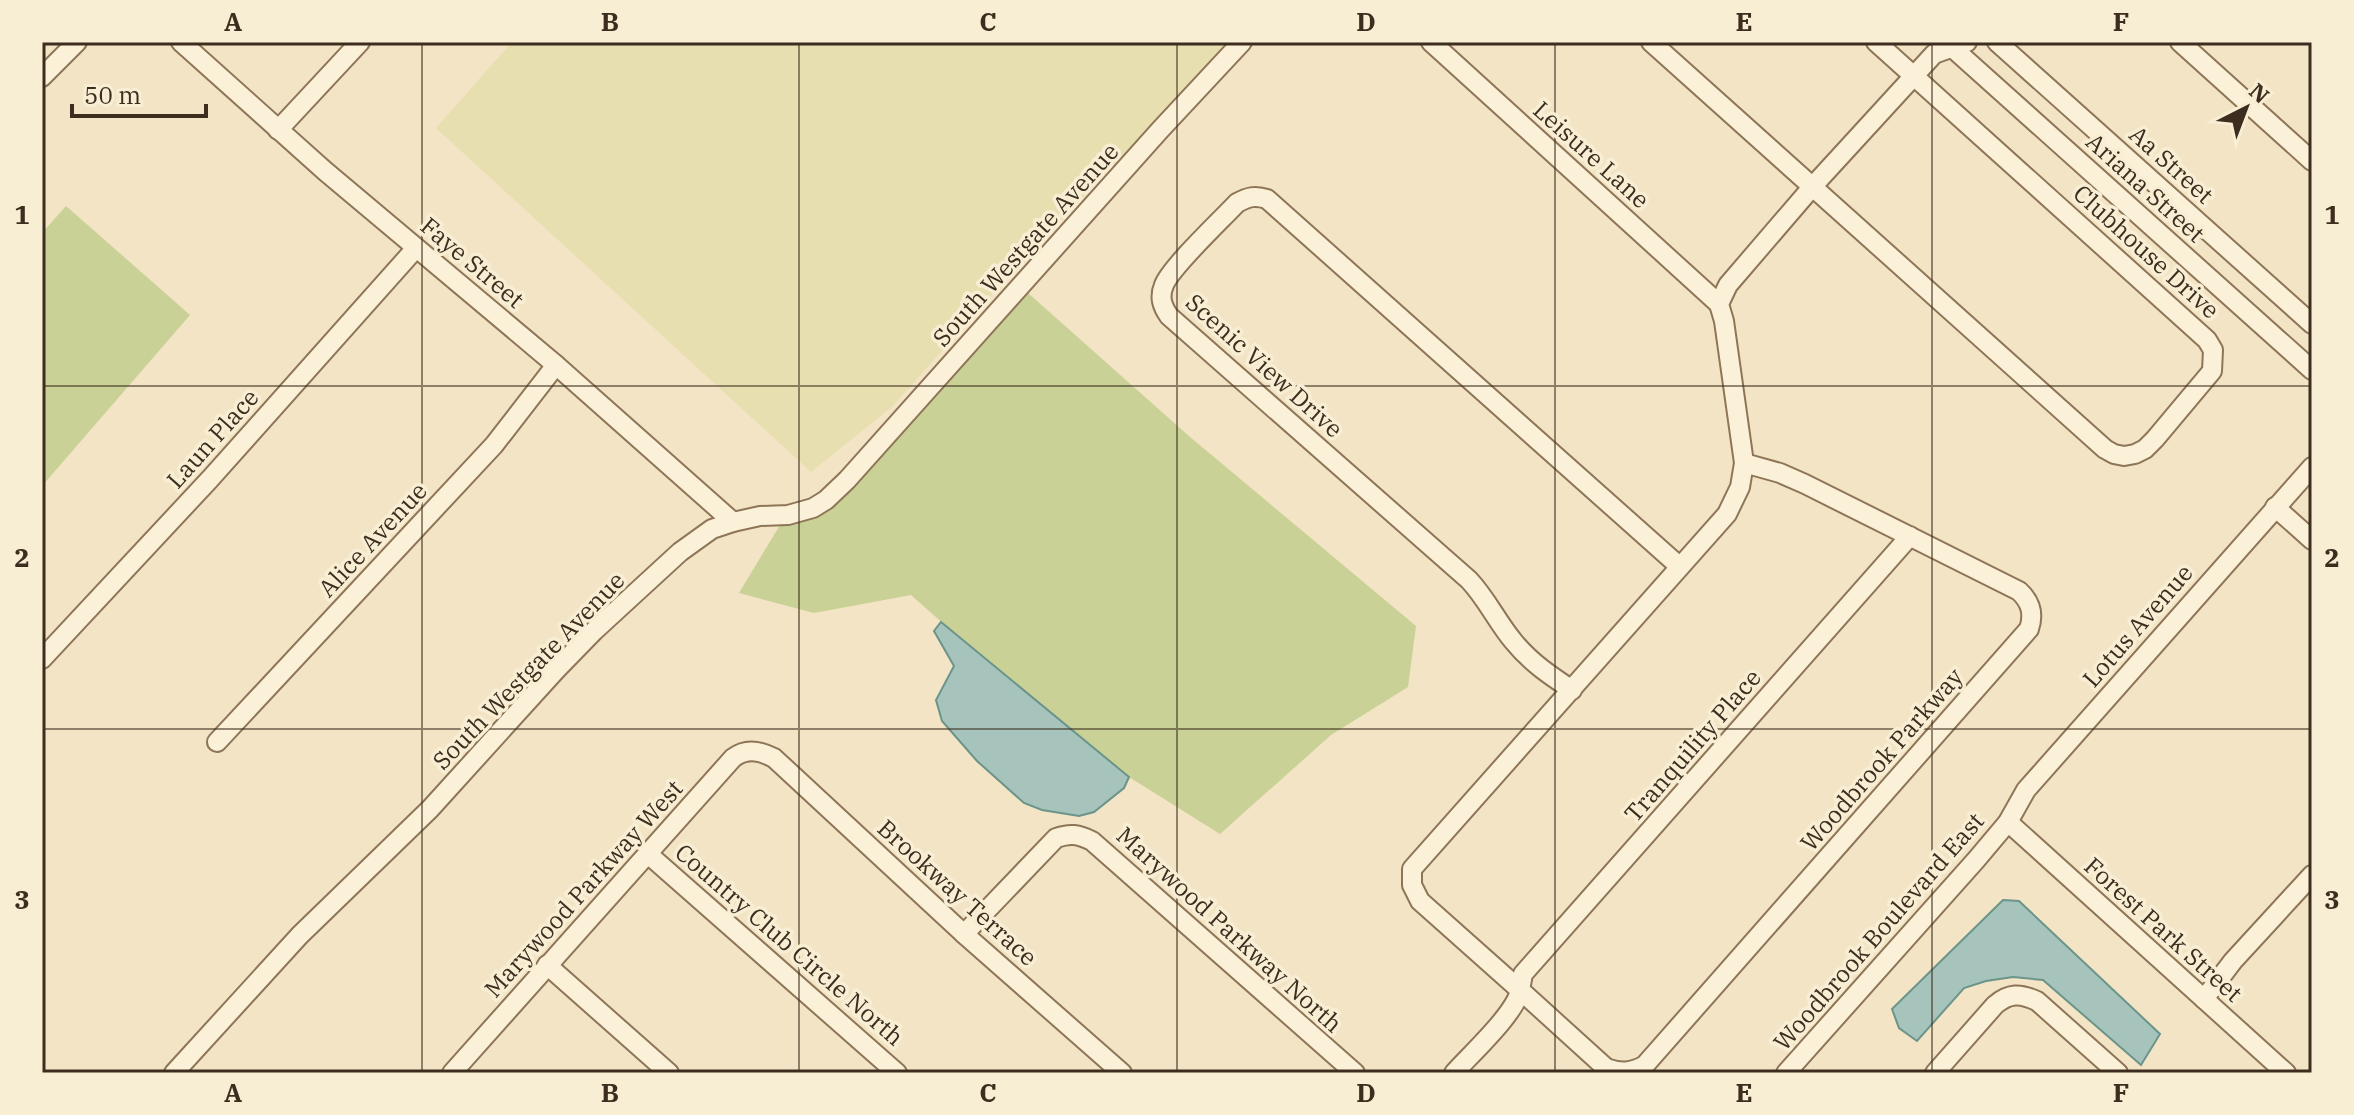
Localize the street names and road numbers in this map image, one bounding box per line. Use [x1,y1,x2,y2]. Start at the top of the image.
street label: Leisure Lane [1527,94,1657,215]
street label: Aa Street [2123,118,2220,210]
street label: Ariana Street [2080,125,2212,249]
street label: South Westgate Avenue [925,136,1125,353]
street label: Clubhouse Drive [2067,177,2227,325]
street label: Faye Street [414,210,531,315]
street label: Scenic View Drive [1179,286,1350,444]
street label: Laun Place [159,382,265,495]
street label: Alice Avenue [311,475,434,604]
street label: Lotus Avenue [2075,557,2199,693]
street label: South Westgate Avenue [425,564,631,776]
street label: Woodbrook Parkway [1793,661,1970,858]
street label: Tranquility Place [1617,662,1768,829]
street label: Marywood Parkway West [477,773,689,1004]
street label: Woodbrook Boulevard East [1766,806,1991,1057]
street label: Brookway Terrace [871,812,1044,973]
street label: Marywood Parkway North [1110,819,1349,1039]
street label: Country Club Circle North [669,836,911,1052]
street label: Forest Park Street [2078,850,2249,1009]

